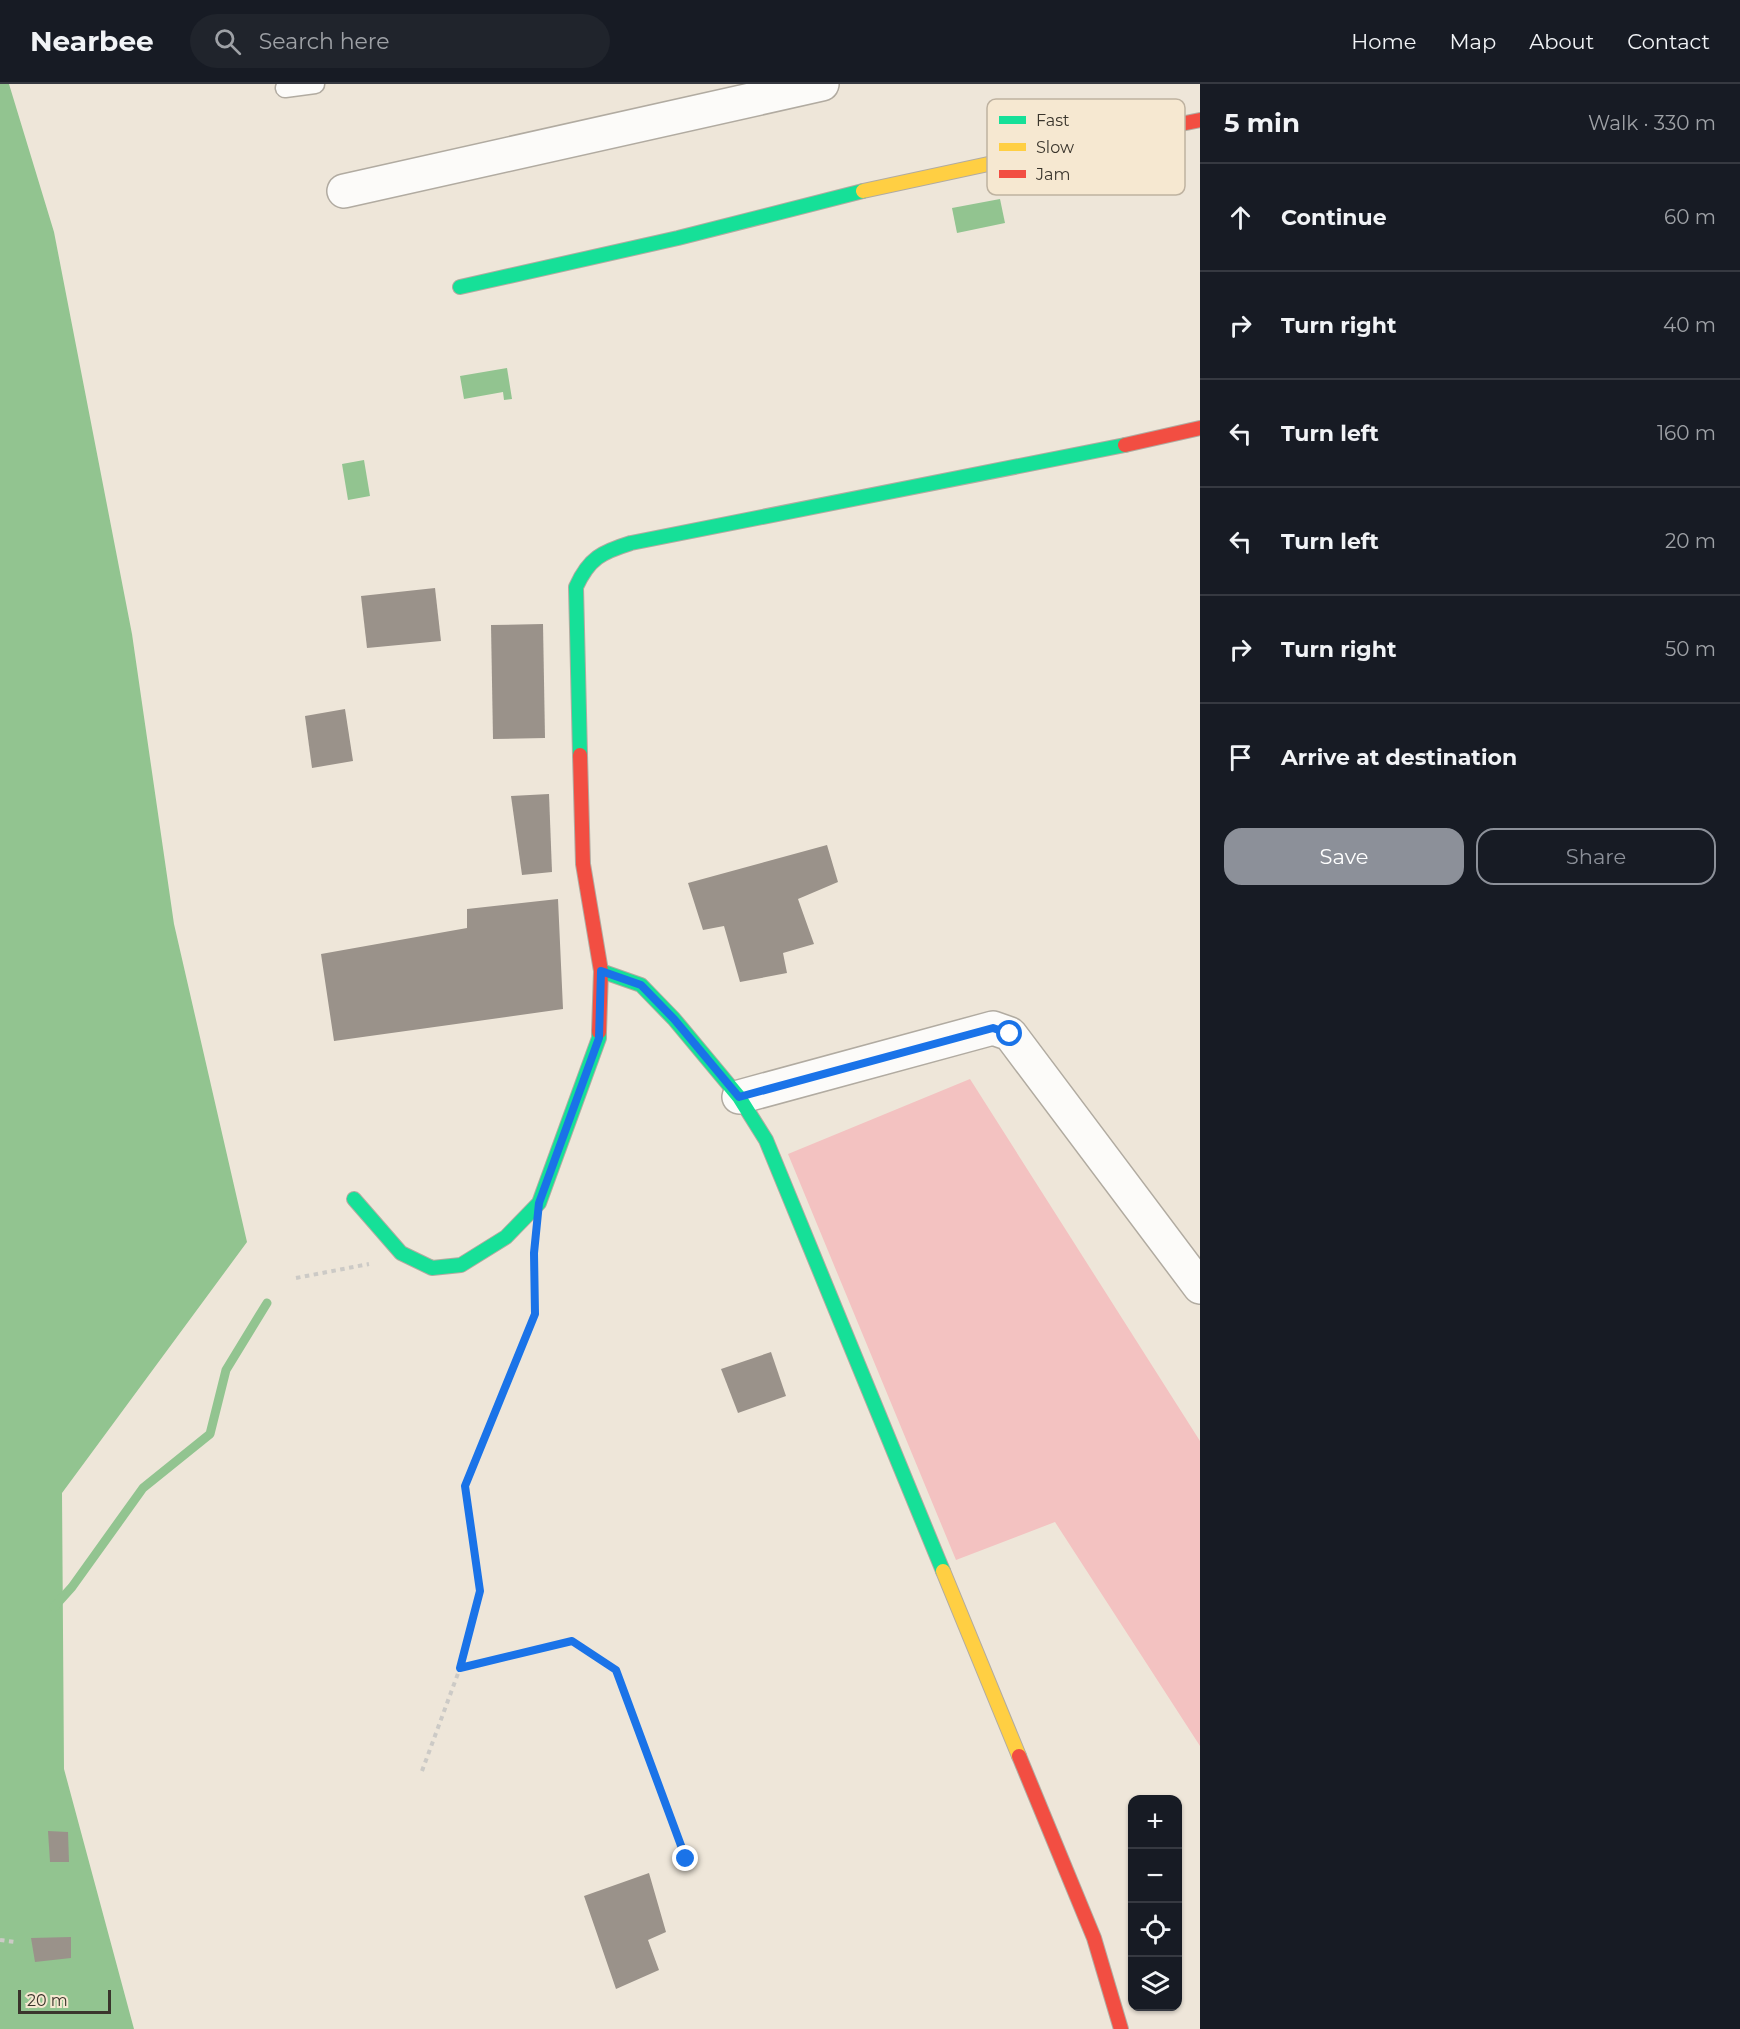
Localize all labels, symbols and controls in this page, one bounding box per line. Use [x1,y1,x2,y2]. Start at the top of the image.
search box [190,14,610,68]
text: Nearbee [30,24,154,58]
icon: search [211,25,244,58]
text: Search here [259,28,390,55]
text: Home [1351,29,1416,54]
text: Map [1449,29,1496,54]
text: About [1529,29,1594,54]
text: Contact [1627,29,1710,54]
legend [987,99,1185,195]
text: 5 min [1224,107,1300,139]
text: Fast [1036,111,1070,130]
text: Walk · 330 m [1588,111,1716,135]
text: Slow [1036,138,1074,157]
text: Jam [1035,165,1070,184]
icon: ahead [1224,201,1257,234]
text: Continue [1281,204,1387,231]
text: 60 m [1664,205,1716,229]
icon: right [1224,309,1257,342]
text: Turn right [1281,312,1396,339]
text: 40 m [1663,313,1716,337]
icon: left [1224,417,1257,450]
text: Turn left [1281,420,1379,447]
text: 160 m [1657,421,1716,445]
icon: left [1224,525,1257,558]
text: Turn left [1281,528,1379,555]
text: 20 m [1665,529,1716,553]
icon: right [1224,633,1257,666]
text: Turn right [1281,636,1396,663]
text: 50 m [1665,637,1716,661]
icon: arrive [1224,741,1257,774]
text: Arrive at destination [1281,744,1517,771]
button: Save [1224,828,1464,885]
button: Share [1476,828,1716,885]
route start [996,1020,1022,1046]
map controls [1128,1795,1182,2011]
button: + [1128,1795,1182,1849]
route end [672,1845,698,1871]
button: − [1128,1849,1182,1903]
button: locate [1128,1903,1182,1957]
button: layers [1128,1957,1182,2011]
scale bar [18,1987,111,2014]
text: 20 m [27,1991,68,2010]

